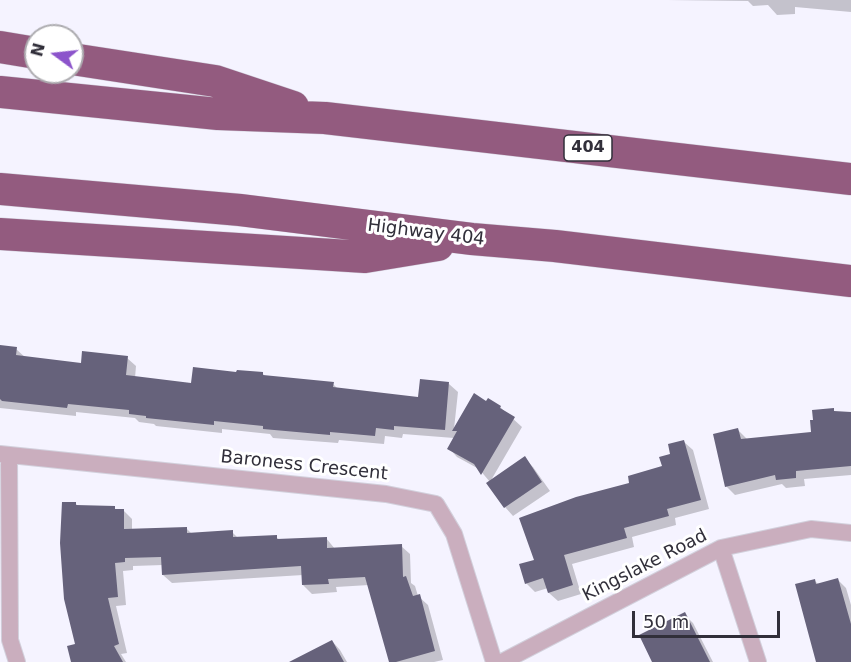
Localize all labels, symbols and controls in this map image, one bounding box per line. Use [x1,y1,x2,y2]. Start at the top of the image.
north arrow [24,24,84,84]
text: N [27,41,49,59]
road number: 404 [564,135,612,161]
street label: Highway 404 [366,215,486,251]
street label: Baroness Crescent [219,446,389,486]
street label: Kingslake Road [579,525,711,607]
scale bar [635,599,784,637]
text: 50 m [643,611,689,632]

